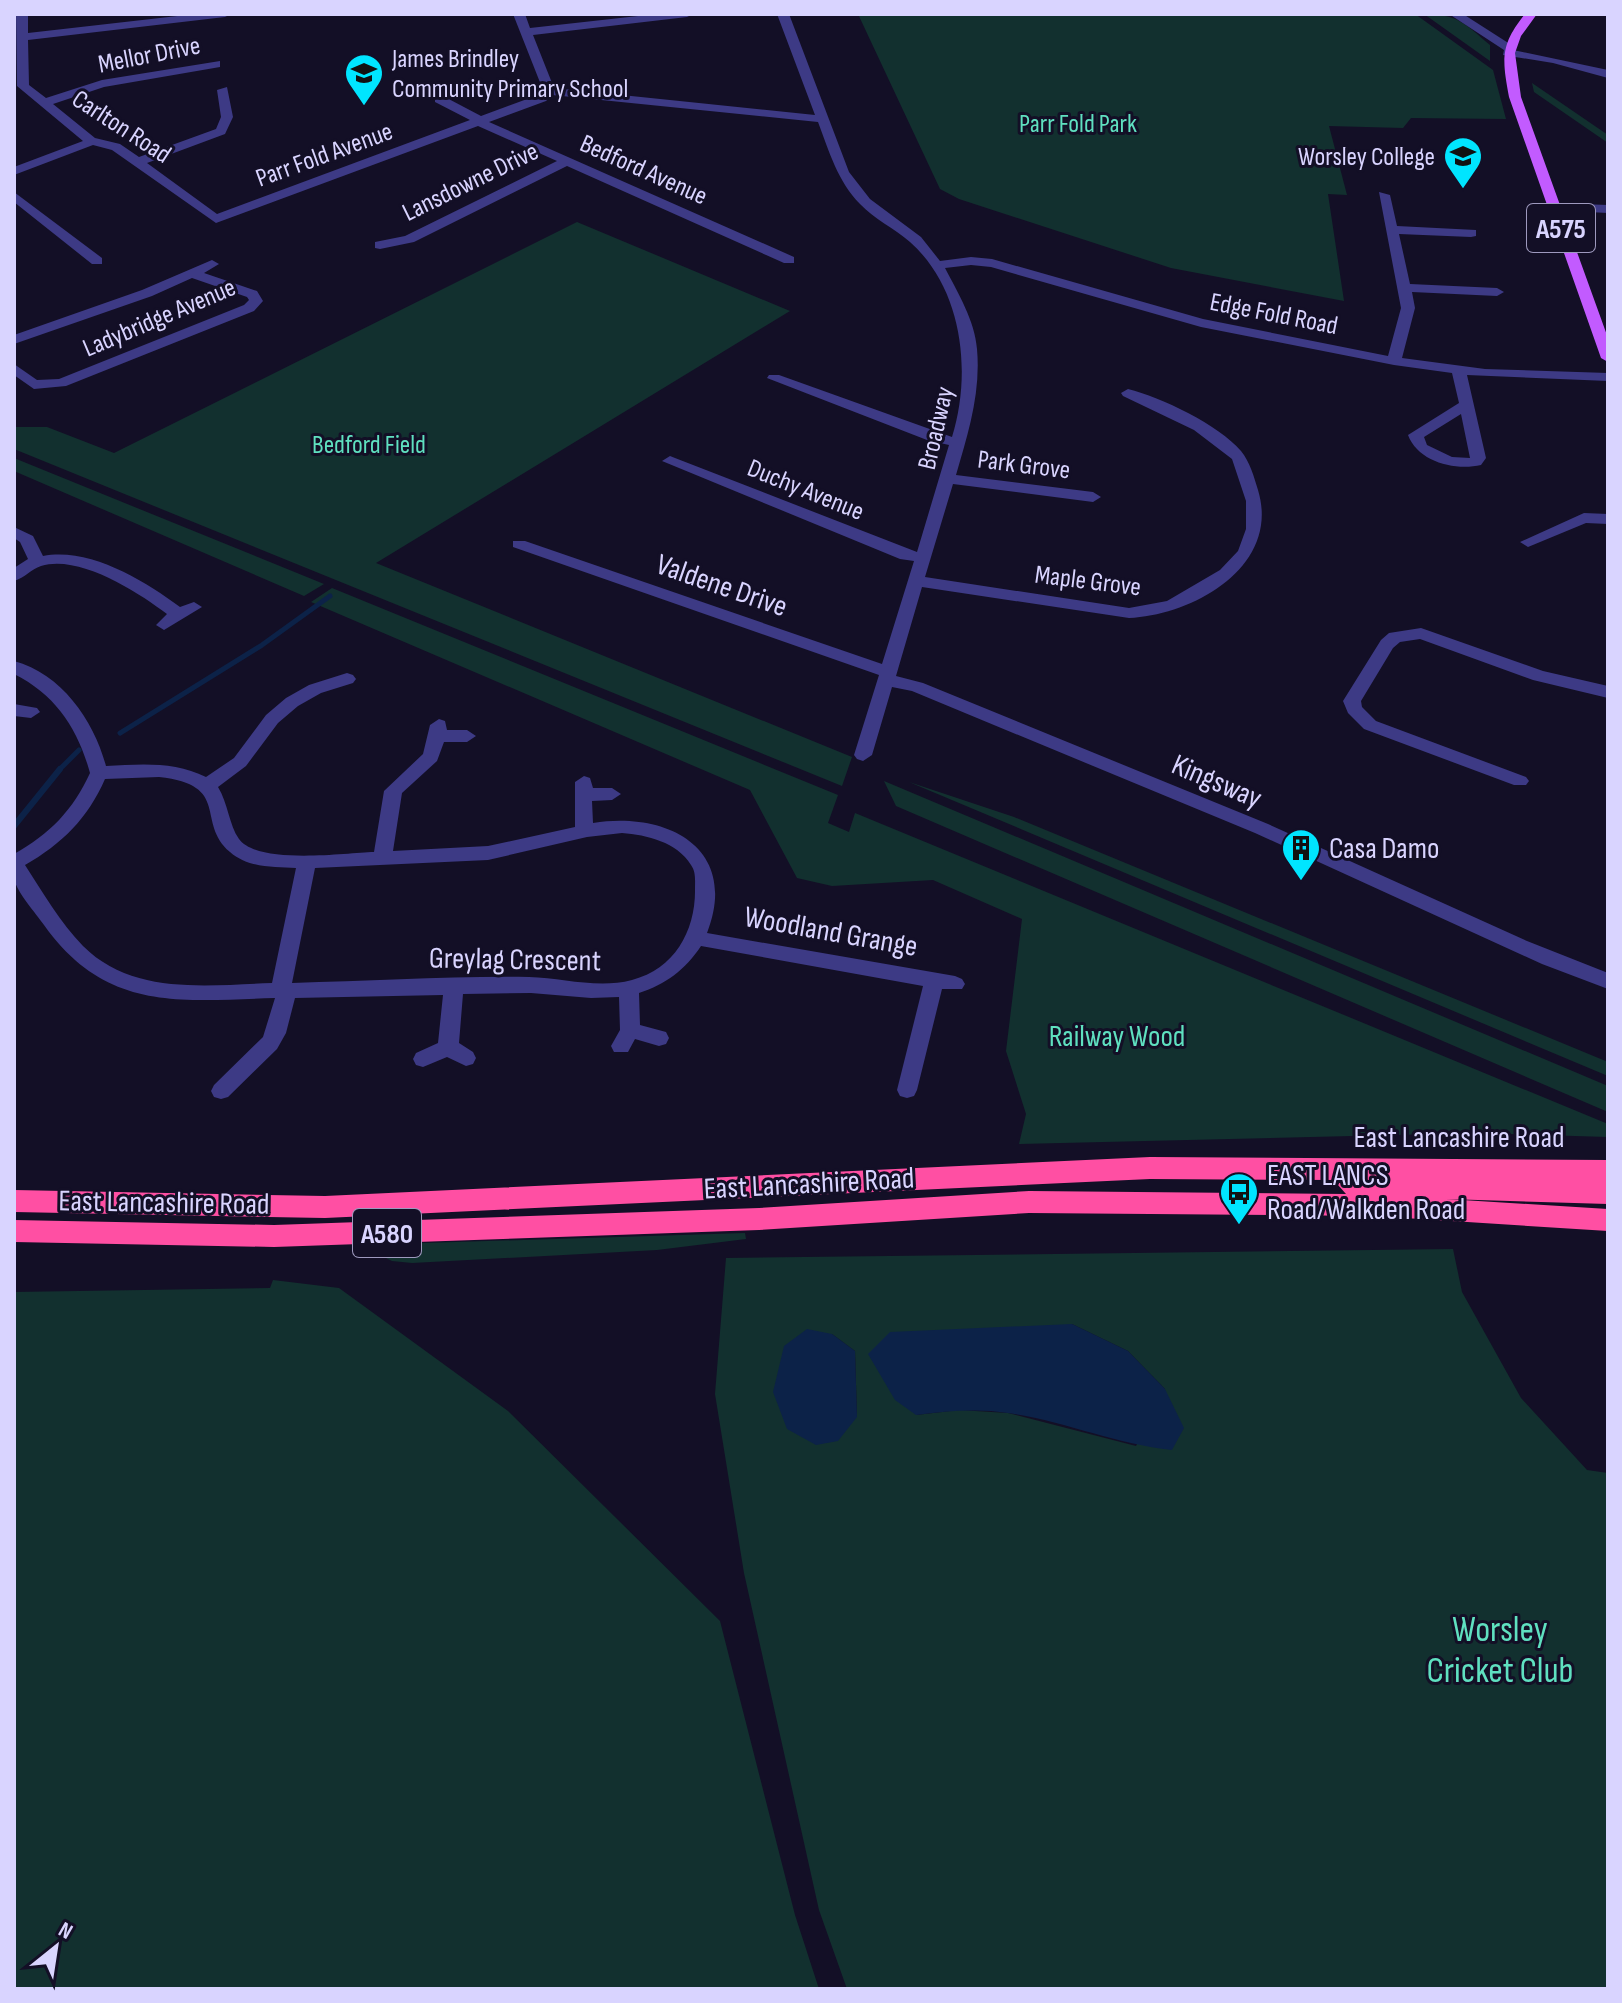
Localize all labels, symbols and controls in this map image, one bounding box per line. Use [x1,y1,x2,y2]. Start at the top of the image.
street label: Mellor Drive [96,30,203,81]
place label: James Brindley Community Primary School [391,44,628,105]
school or university icon: James Brindley Community Primary School [343,52,385,107]
street label: Carlton Road [66,84,176,171]
park label: Parr Fold Park [1019,109,1137,140]
street label: Parr Fold Avenue [252,116,397,194]
street label: Bedford Avenue [575,129,712,212]
school or university icon: Worsley College [1442,135,1484,190]
street label: Lansdowne Drive [398,136,544,229]
place label: Worsley College [1298,142,1435,173]
road number: A575 [1527,204,1595,252]
street label: Ladybridge Avenue [79,272,241,364]
street label: Edge Fold Road [1207,287,1340,342]
street label: Broadway [912,384,961,473]
park label: Bedford Field [312,430,426,461]
street label: Park Grove [976,444,1072,487]
street label: Duchy Avenue [743,453,868,528]
street label: Valdene Drive [651,547,792,625]
street label: Maple Grove [1033,560,1143,603]
street label: Kingsway [1166,747,1267,817]
building icon: Casa Damo [1280,827,1322,882]
place label: Casa Damo [1329,831,1439,867]
street label: Woodland Grange [741,899,920,965]
street label: Greylag Crescent [429,941,601,979]
park label: Railway Wood [1049,1019,1185,1055]
street label: East Lancashire Road [1354,1120,1564,1156]
place label: EAST LANCS Road/Walkden Road [1267,1158,1465,1228]
street label: East Lancashire Road [703,1161,915,1207]
bus stop icon: EAST LANCS Road/Walkden Road [1218,1171,1260,1226]
street label: East Lancashire Road [58,1183,270,1223]
road number: A580 [353,1209,421,1257]
park label: Worsley Cricket Club [1426,1609,1574,1693]
north arrow [16,1907,96,1987]
text: N [53,1916,77,1946]

